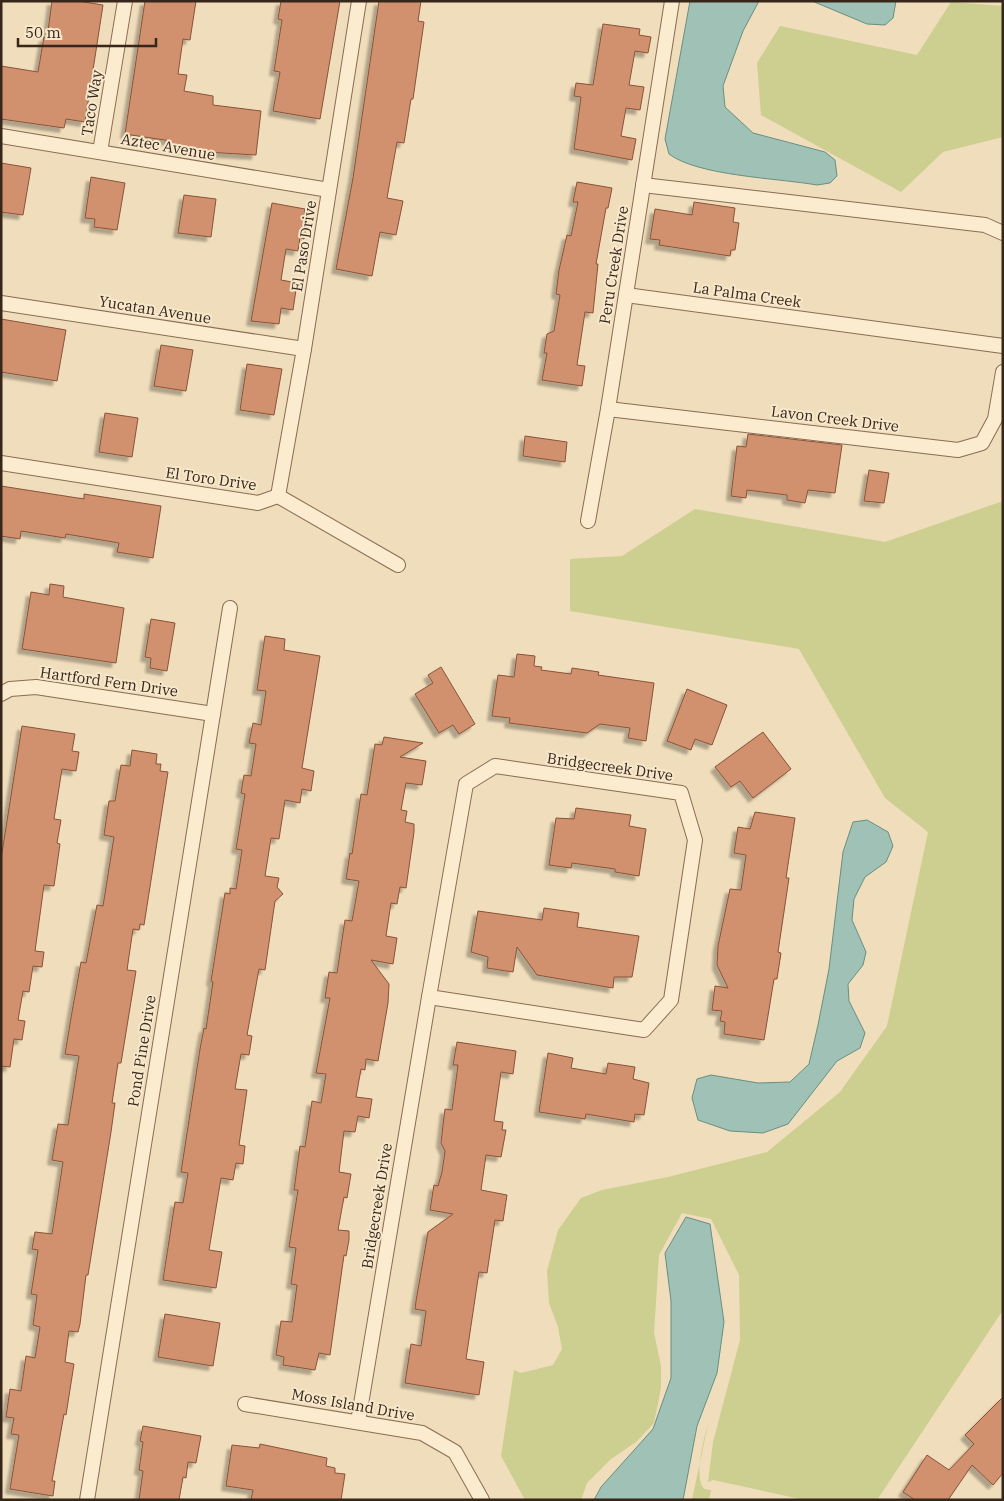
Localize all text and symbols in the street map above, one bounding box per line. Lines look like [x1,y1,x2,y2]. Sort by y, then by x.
scale bar [18,15,155,47]
text: 50 m [25,23,61,42]
street label: Taco Way [77,69,106,137]
street label: Aztec Avenue [119,129,217,164]
street label: El Paso Drive [287,199,320,293]
street label: Peru Creek Drive [595,205,632,325]
street label: La Palma Creek [692,277,803,312]
street label: Yucatan Avenue [98,291,212,328]
street label: Lavon Creek Drive [770,401,900,436]
street label: El Toro Drive [164,463,258,494]
street label: Hartford Fern Drive [39,662,179,701]
street label: Bridgecreek Drive [546,748,674,785]
street label: Pond Pine Drive [123,994,160,1108]
street label: Bridgecreek Drive [357,1142,396,1270]
street label: Moss Island Drive [290,1384,416,1425]

